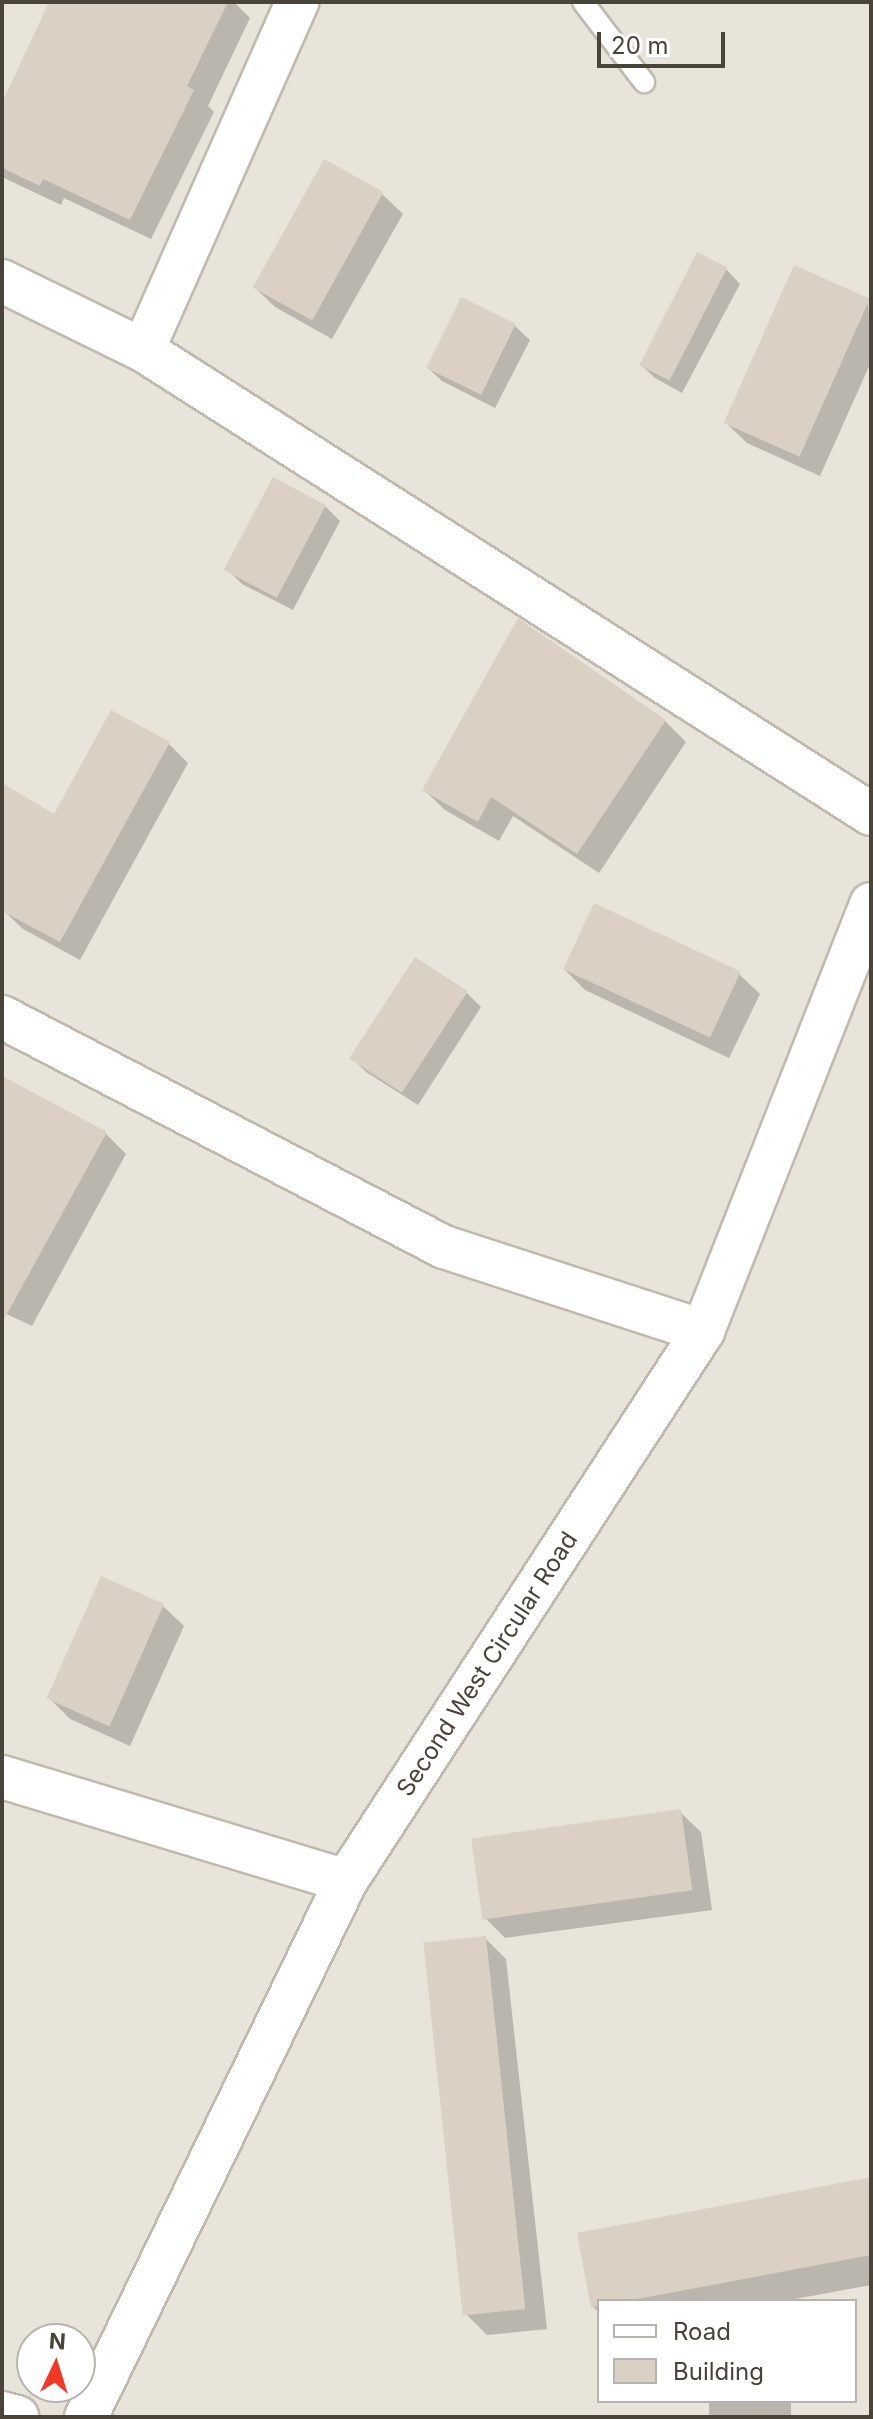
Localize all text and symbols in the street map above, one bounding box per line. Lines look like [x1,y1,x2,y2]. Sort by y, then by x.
scale bar [601,16,729,66]
text: 20 m [611,31,669,60]
street label: Second West Circular Road [391,1526,583,1802]
legend [597,2299,857,2403]
text: Road [673,2317,731,2346]
north arrow [16,2323,96,2403]
text: N [48,2328,67,2355]
text: Building [673,2357,764,2386]

